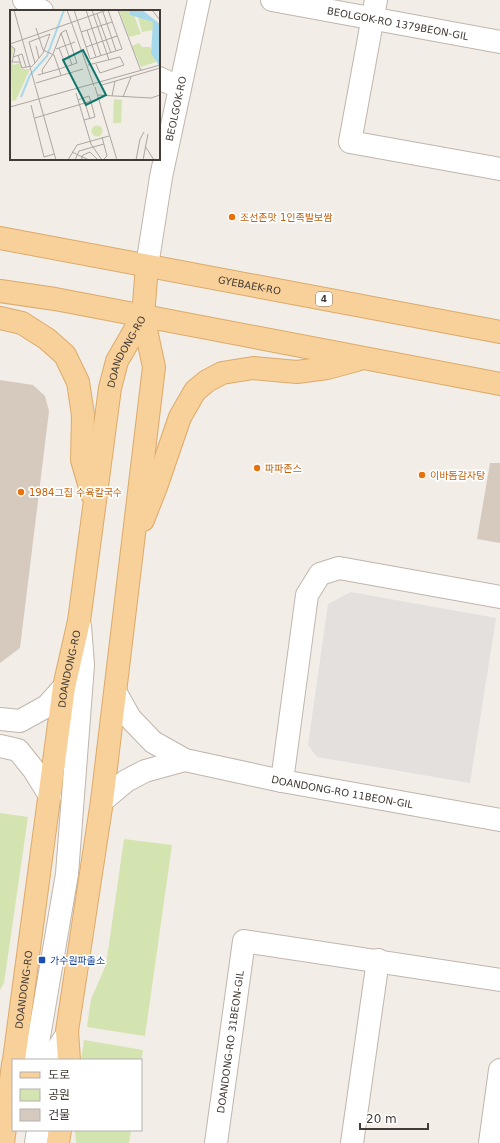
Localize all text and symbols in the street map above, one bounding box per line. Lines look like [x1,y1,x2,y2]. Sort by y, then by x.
street label: BEOLGOK-RO 1379BEON-GIL [326,5,470,42]
inset map [10,10,160,160]
street label: BEOLGOK-RO [164,75,189,142]
marker: 조선존맛 1인족발보쌈 [227,212,237,222]
place label: 조선존맛 1인족발보쌈 [240,212,332,223]
street label: GYEBAEK-RO [217,274,282,297]
road number: 4 [316,292,332,306]
street label: DOANDONG-RO [105,314,148,389]
marker: 파파존스 [252,463,262,473]
place label: 파파존스 [265,463,302,474]
marker: 이바돔감자탕 [417,470,427,480]
place label: 이바돔감자탕 [430,470,485,481]
marker: 1984그집 수육칼국수 [16,487,26,497]
place label: 1984그집 수육칼국수 [29,487,122,498]
street label: DOANDONG-RO [56,629,83,708]
street label: DOANDONG-RO 11BEON-GIL [270,774,414,810]
street label: DOANDONG-RO [13,950,35,1030]
marker: 가수원파출소 [37,955,47,965]
place label: 가수원파출소 [50,955,105,966]
street label: DOANDONG-RO 31BEON-GIL [215,970,246,1114]
legend [12,1059,142,1131]
text: 도로 [48,1068,70,1082]
text: 공원 [48,1088,70,1102]
scale bar [360,1105,428,1131]
text: 건물 [48,1108,70,1122]
text: 20 m [366,1112,397,1126]

